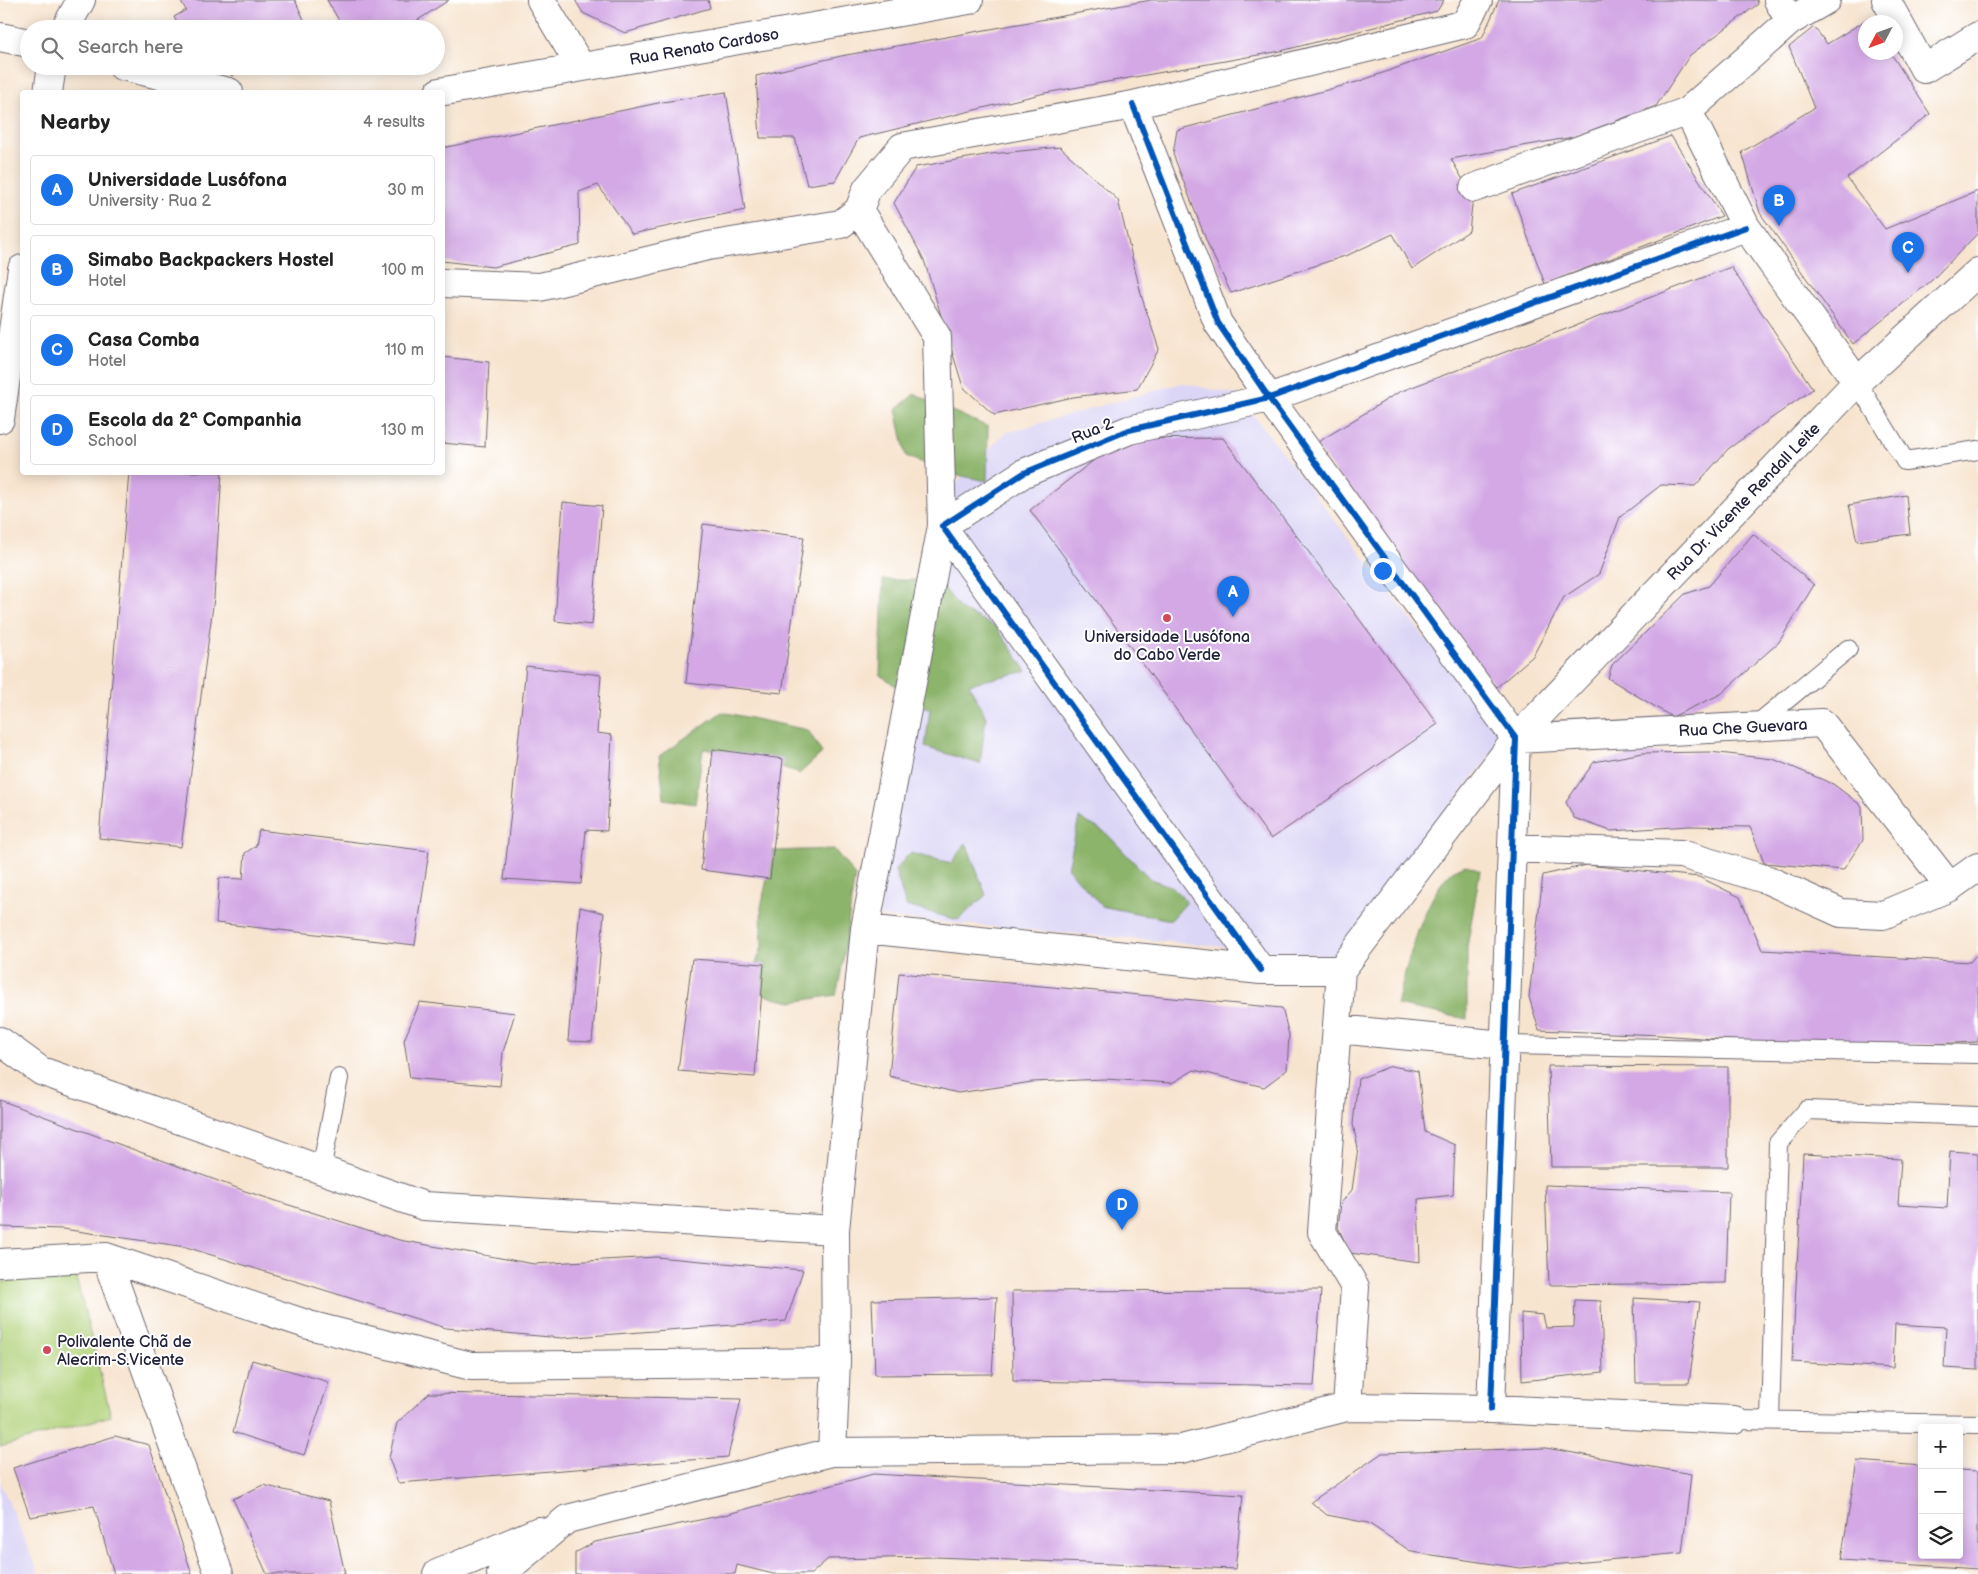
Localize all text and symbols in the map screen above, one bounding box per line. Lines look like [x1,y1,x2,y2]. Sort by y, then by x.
north arrow [1858,15,1903,60]
search box [20,20,445,75]
street label: Rua Renato Cardoso [628,25,781,70]
icon: search [38,34,66,62]
text: Search here [78,36,183,59]
text: Nearby [40,110,110,135]
text: 4 results [363,113,425,132]
text: Universidade Lusófona [88,169,287,192]
text: A [52,181,62,200]
text: 30 m [387,181,424,200]
pin: B [1763,185,1795,226]
text: University · Rua 2 [88,192,211,211]
pin: C [1892,232,1924,273]
text: Simabo Backpackers Hostel [88,249,334,272]
text: B [51,261,63,280]
text: 100 m [381,261,424,280]
text: Hotel [88,272,126,291]
text: Casa Comba [88,329,200,352]
text: C [51,341,63,360]
text: 110 m [385,341,424,360]
text: Hotel [88,352,126,371]
text: Escola da 2ª Companhia [88,409,302,432]
street label: Rua 2 [1069,414,1117,448]
street label: Rua Dr. Vicente Rendall Leite [1664,419,1825,585]
text: D [51,421,63,440]
text: 130 m [381,421,424,440]
text: School [88,432,137,451]
your location [1370,558,1396,584]
pin: A [1217,576,1249,617]
marker: Universidade Lusófona do Cabo Verde [1161,612,1173,624]
place label: Universidade Lusófona do Cabo Verde [1084,628,1250,665]
street label: Rua Che Guevara [1678,716,1808,741]
pin: D [1106,1189,1138,1230]
place label: Polivalente Chã de Alecrim-S.Vicente [57,1333,192,1370]
marker: Polivalente Chã de Alecrim-S.Vicente [41,1344,53,1356]
map controls [1918,1424,1963,1559]
button: + [1918,1424,1963,1469]
button: − [1918,1469,1963,1514]
button: layers [1918,1514,1963,1559]

